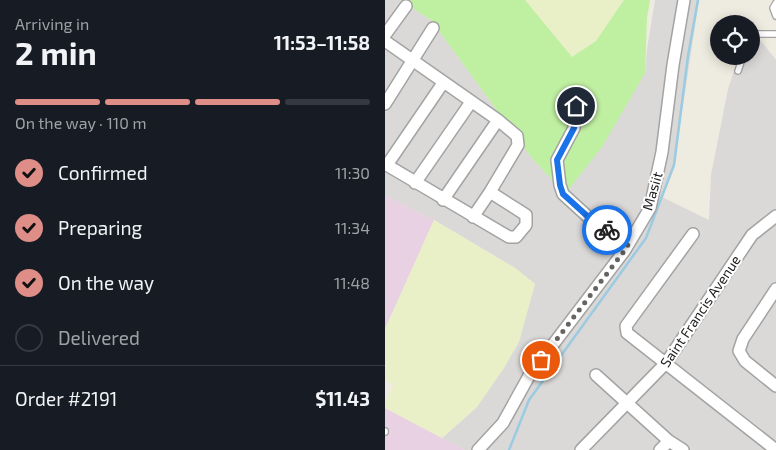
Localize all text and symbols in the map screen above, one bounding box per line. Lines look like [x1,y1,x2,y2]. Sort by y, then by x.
text: Arriving in [15,14,89,33]
map controls [710,15,760,65]
button: locate [710,15,760,65]
text: 11:53–11:58 [274,31,370,54]
text: 2 min [15,33,97,71]
pin [555,85,597,127]
icon: home [562,92,590,120]
text: On the way · 110 m [15,113,146,132]
icon: check [15,159,43,187]
text: Confirmed [58,161,148,184]
text: 11:30 [335,163,370,182]
street label: Masiit [638,170,666,212]
courier [582,205,632,255]
icon: check [15,214,43,242]
text: Preparing [58,216,142,239]
icon: bike [593,216,621,244]
text: 11:34 [335,218,370,237]
street label: Saint Francis Avenue [656,252,744,370]
icon: check [15,269,43,297]
text: On the way [58,271,154,294]
text: 11:48 [334,273,370,292]
text: Delivered [58,326,140,349]
pin [520,339,562,381]
icon: bag [527,346,555,374]
text: Order #2191 [15,387,117,410]
text: $11.43 [315,387,370,410]

